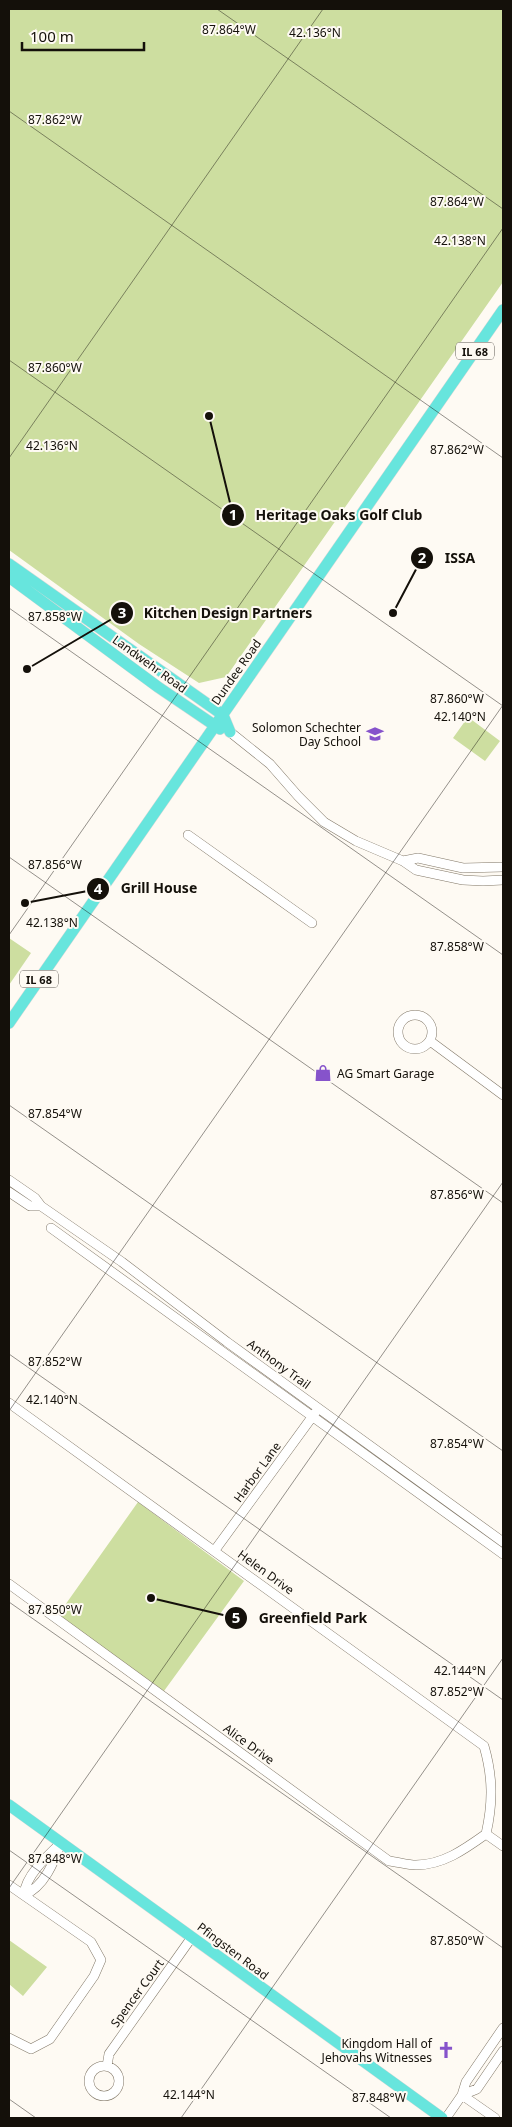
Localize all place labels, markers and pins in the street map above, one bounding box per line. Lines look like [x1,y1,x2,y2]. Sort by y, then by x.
callout: Heritage Oaks Golf Club [220,501,432,530]
callout: ISSA [410,543,485,572]
callout: Kitchen Design Partners [109,599,323,628]
place label: Solomon Schechter Day School [252,719,361,750]
school or university icon: Solomon Schechter Day School [365,724,385,744]
callout: Grill House [86,874,207,903]
shop icon: AG Smart Garage [313,1063,333,1083]
place label: AG Smart Garage [337,1065,435,1082]
callout: Greenfield Park [223,1603,377,1632]
place label: Kingdom Hall of Jehovahs Witnesses [321,2035,433,2066]
church icon: Kingdom Hall of Jehovahs Witnesses [436,2040,456,2060]

